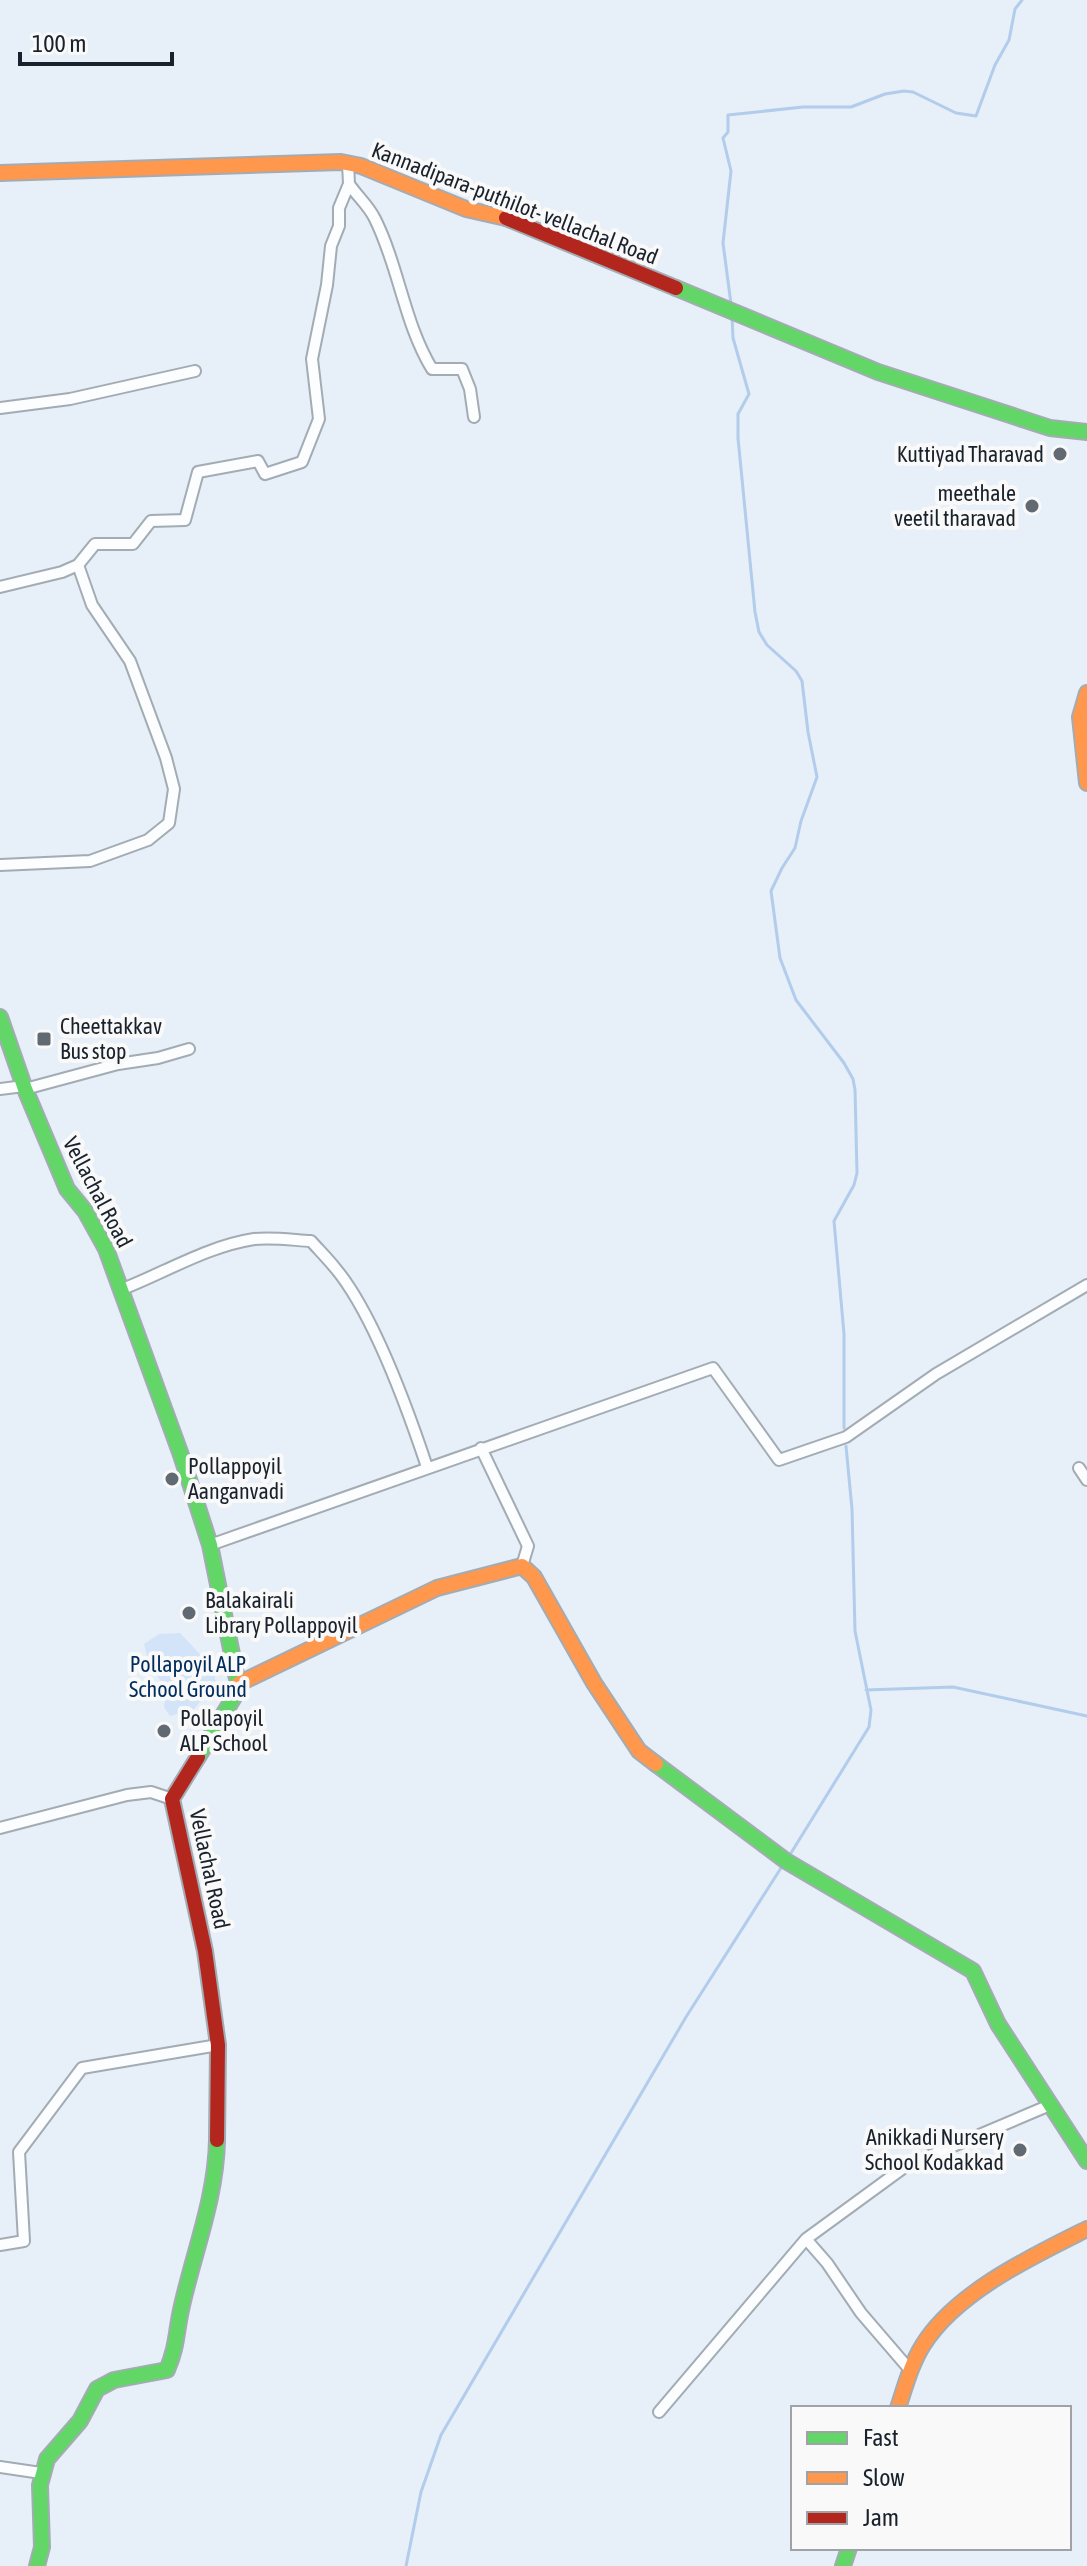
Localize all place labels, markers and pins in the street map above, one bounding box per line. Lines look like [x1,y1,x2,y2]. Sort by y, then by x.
place label: Kuttiyad Tharavad [897,441,1044,467]
marker: Kuttiyad Tharavad [1051,445,1069,463]
place label: meethale veetil tharavad [894,480,1016,531]
marker: meethale veetil tharavad [1023,497,1041,515]
place label: Cheettakkav Bus stop [60,1013,162,1064]
marker: Cheettakkav Bus stop [35,1030,53,1048]
place label: Pollappoyil Aanganvadi [188,1453,284,1504]
marker: Pollappoyil Aanganvadi [163,1470,181,1488]
place label: Balakairali Library Pollappoyil [205,1587,358,1638]
marker: Balakairali Library Pollappoyil [180,1604,198,1622]
place label: Pollapoyil ALP School [180,1705,268,1756]
marker: Pollapoyil ALP School [155,1722,173,1740]
place label: Anikkadi Nursery School Kodakkad [865,2124,1004,2175]
marker: Anikkadi Nursery School Kodakkad [1011,2141,1029,2159]

